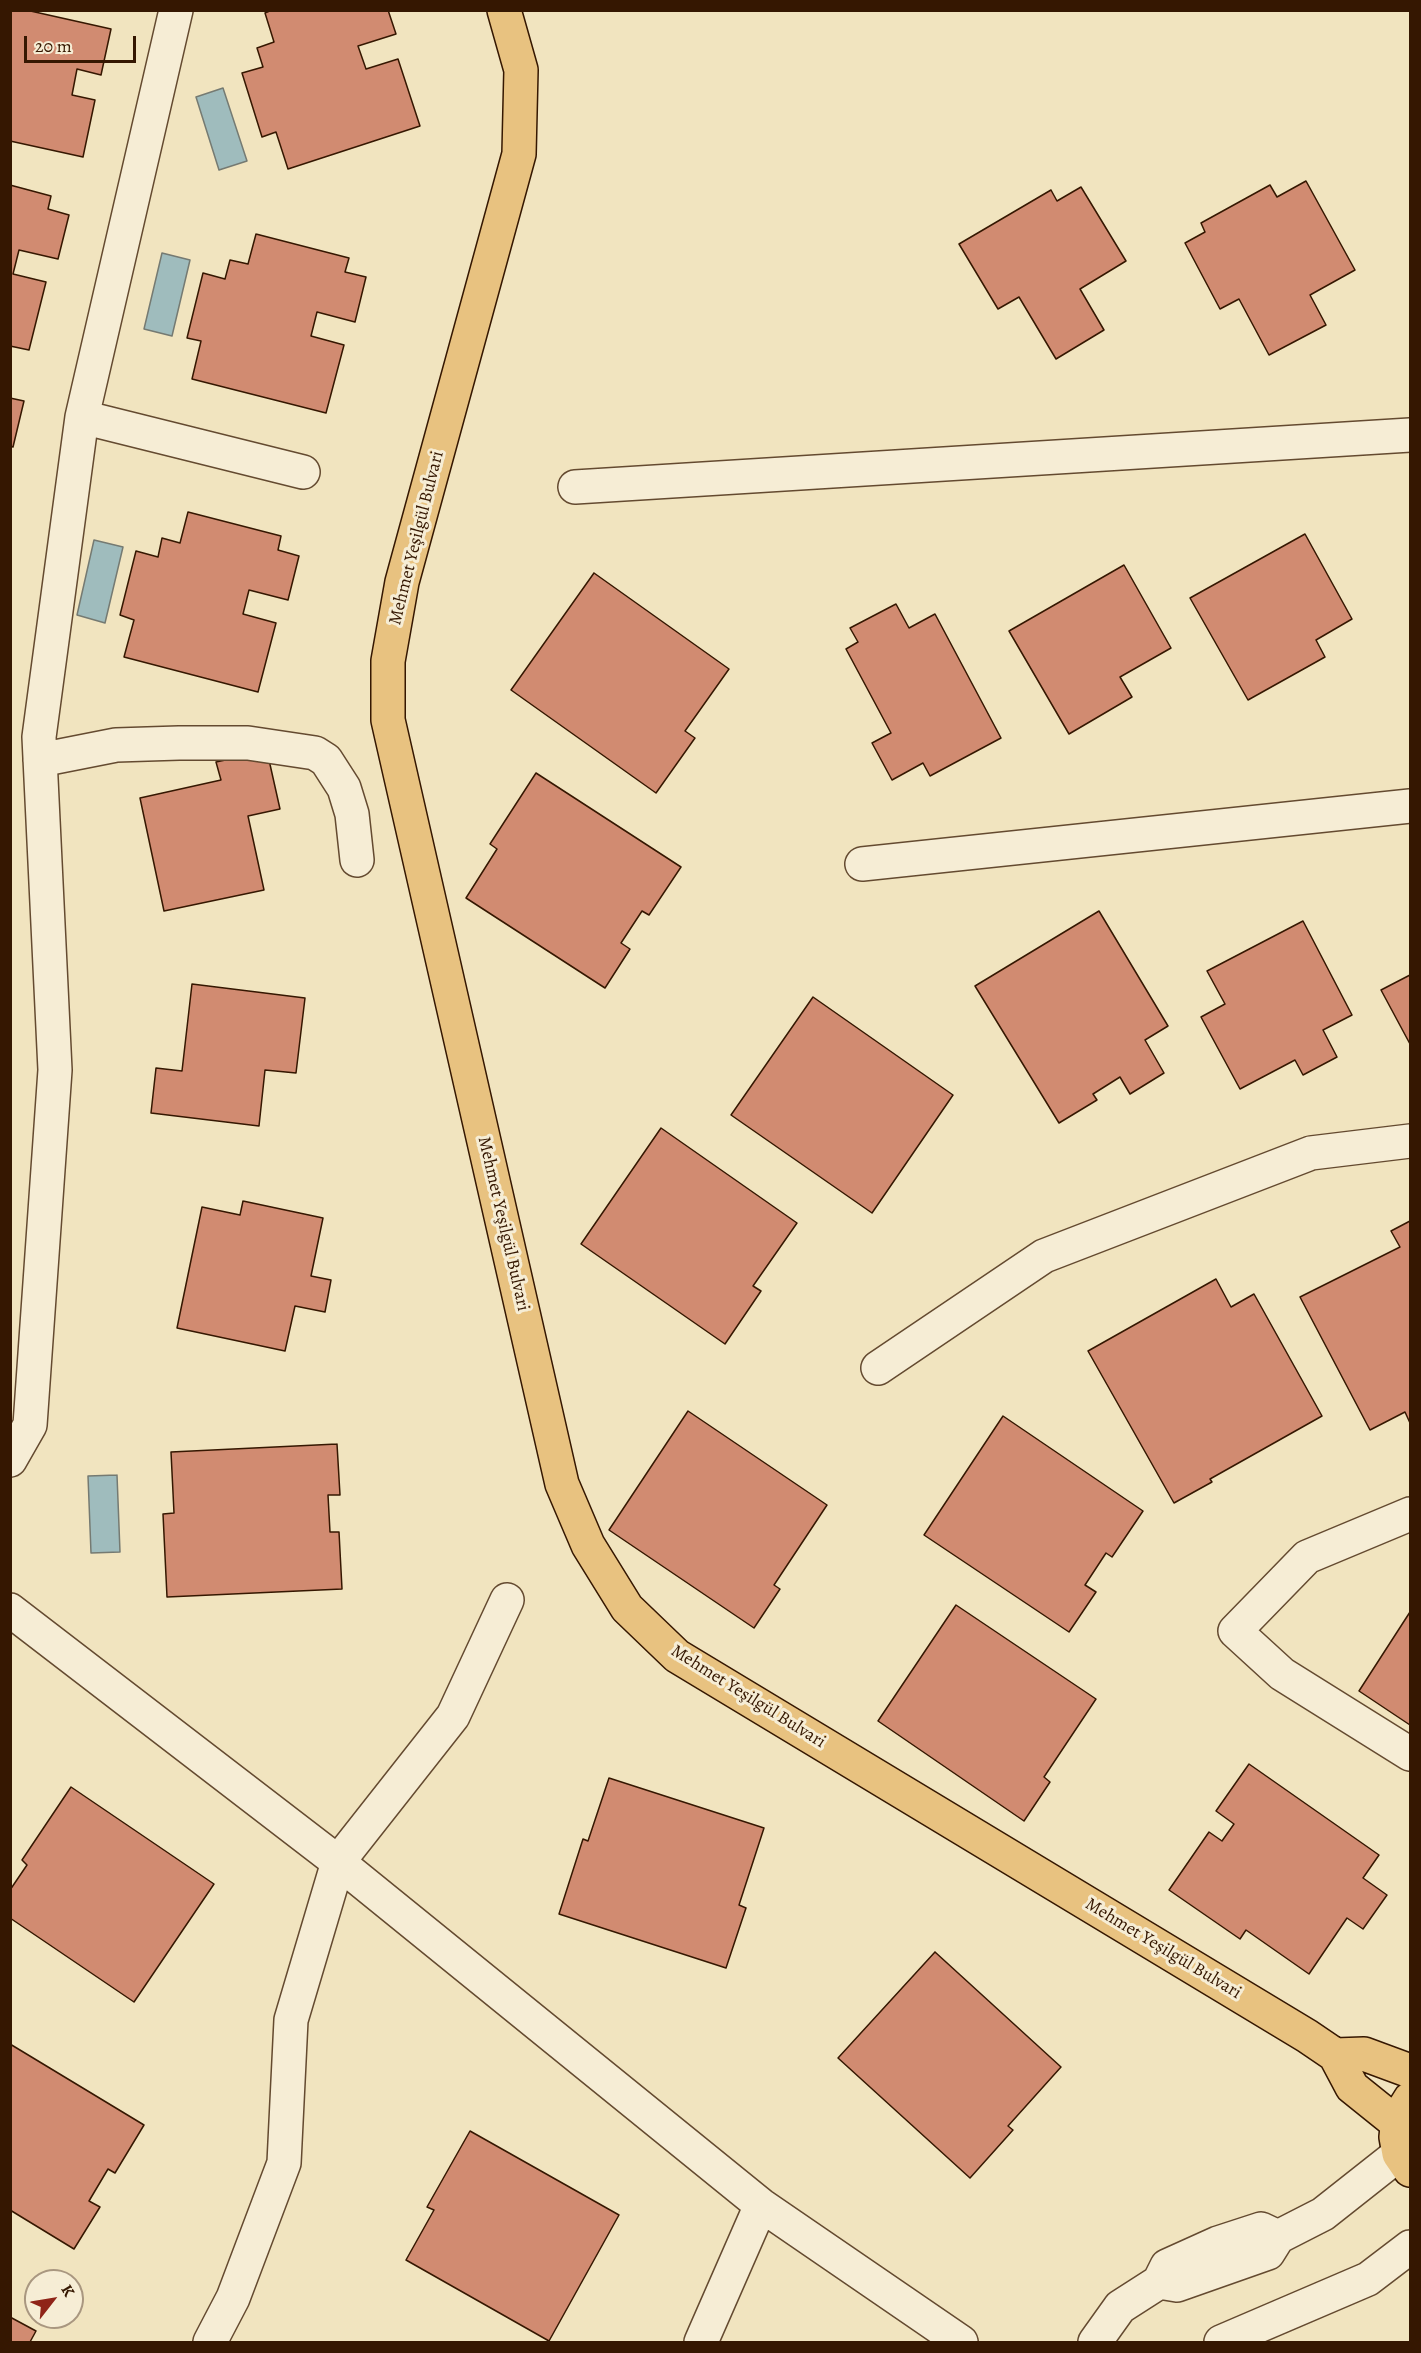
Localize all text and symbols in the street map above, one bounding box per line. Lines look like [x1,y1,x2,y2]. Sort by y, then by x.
scale bar [27,24,140,62]
text: 20 m [35,34,72,58]
street label: Mehmet Yeşilgül Bulvari [385,449,449,627]
street label: Mehmet Yeşilgül Bulvari [472,1135,534,1313]
street label: Mehmet Yeşilgül Bulvari [667,1641,829,1753]
street label: Mehmet Yeşilgül Bulvari [1081,1894,1245,2004]
north arrow [24,2269,84,2329]
text: K [56,2281,80,2301]

